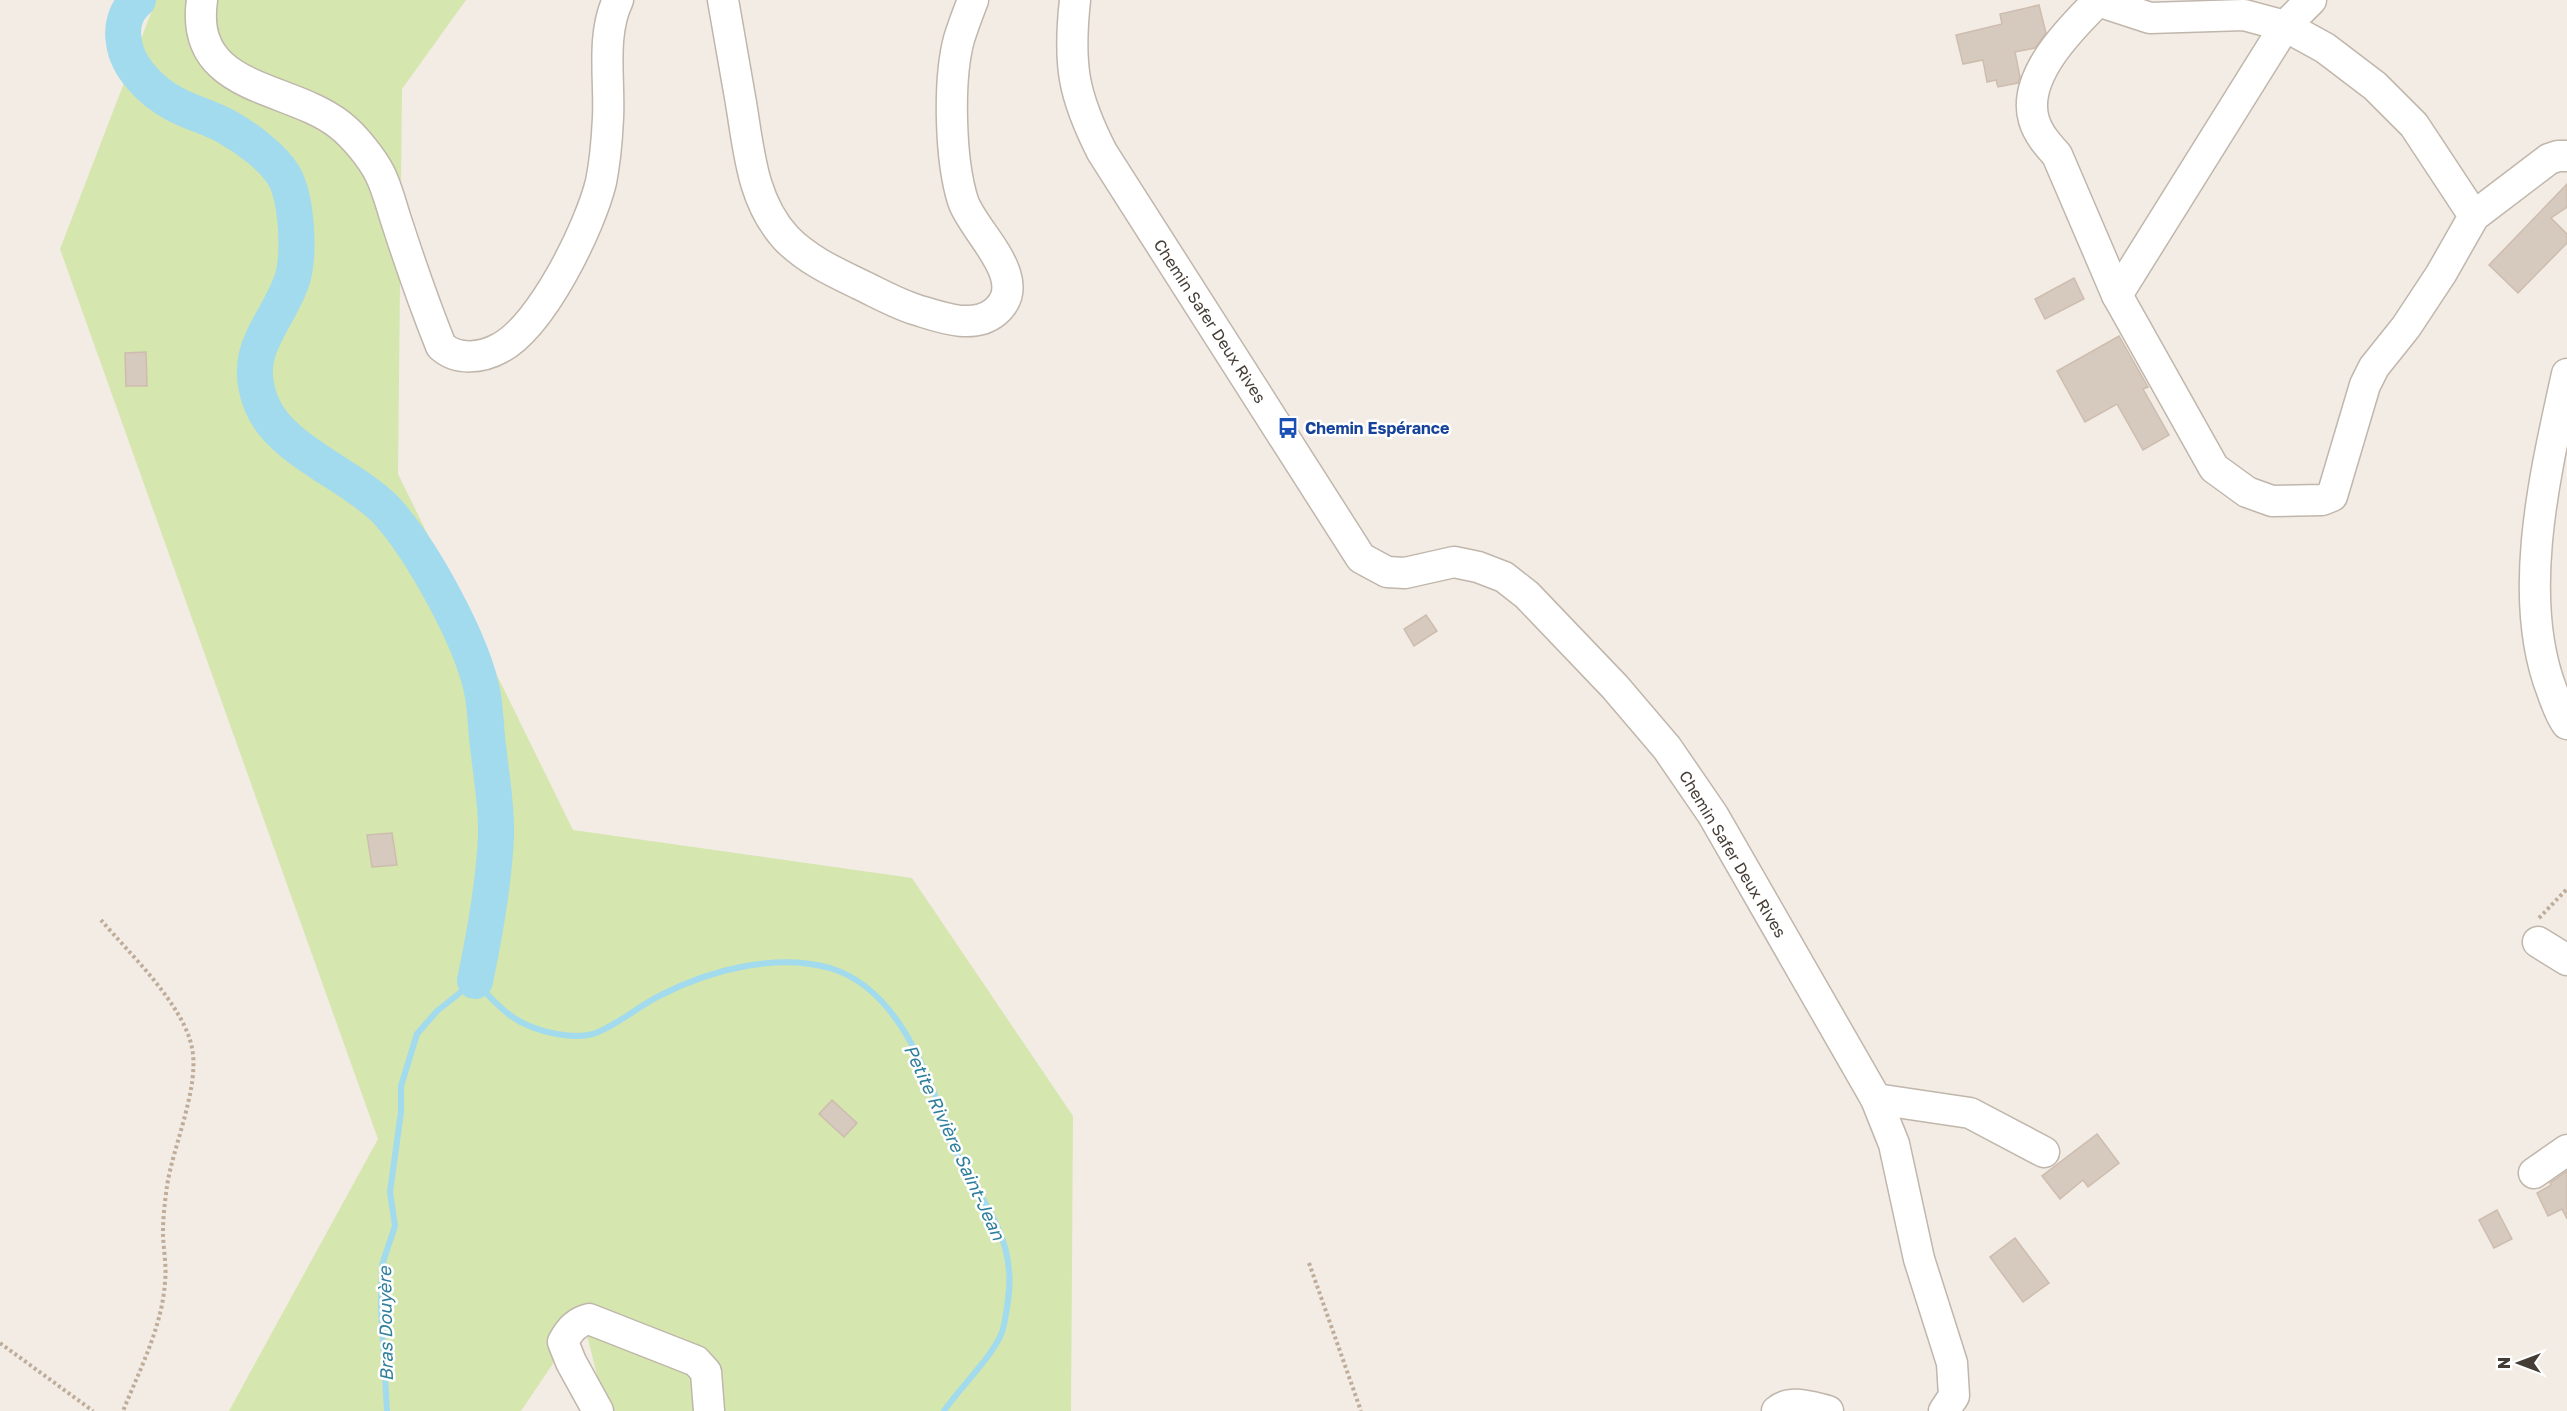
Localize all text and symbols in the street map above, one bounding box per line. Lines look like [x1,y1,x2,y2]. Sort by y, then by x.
street label: Chemin Safer Deux Rives [1150,235,1270,407]
bus stop icon: Chemin Espérance [1276,416,1300,440]
place label: Chemin Espérance [1305,418,1449,438]
street label: Chemin Safer Deux Rives [1675,767,1791,941]
water label: Petite Rivière Saint-Jean [900,1041,1010,1244]
water label: Bras Douyère [373,1265,397,1382]
north arrow [2489,1333,2549,1393]
text: N [2494,1357,2514,1369]

